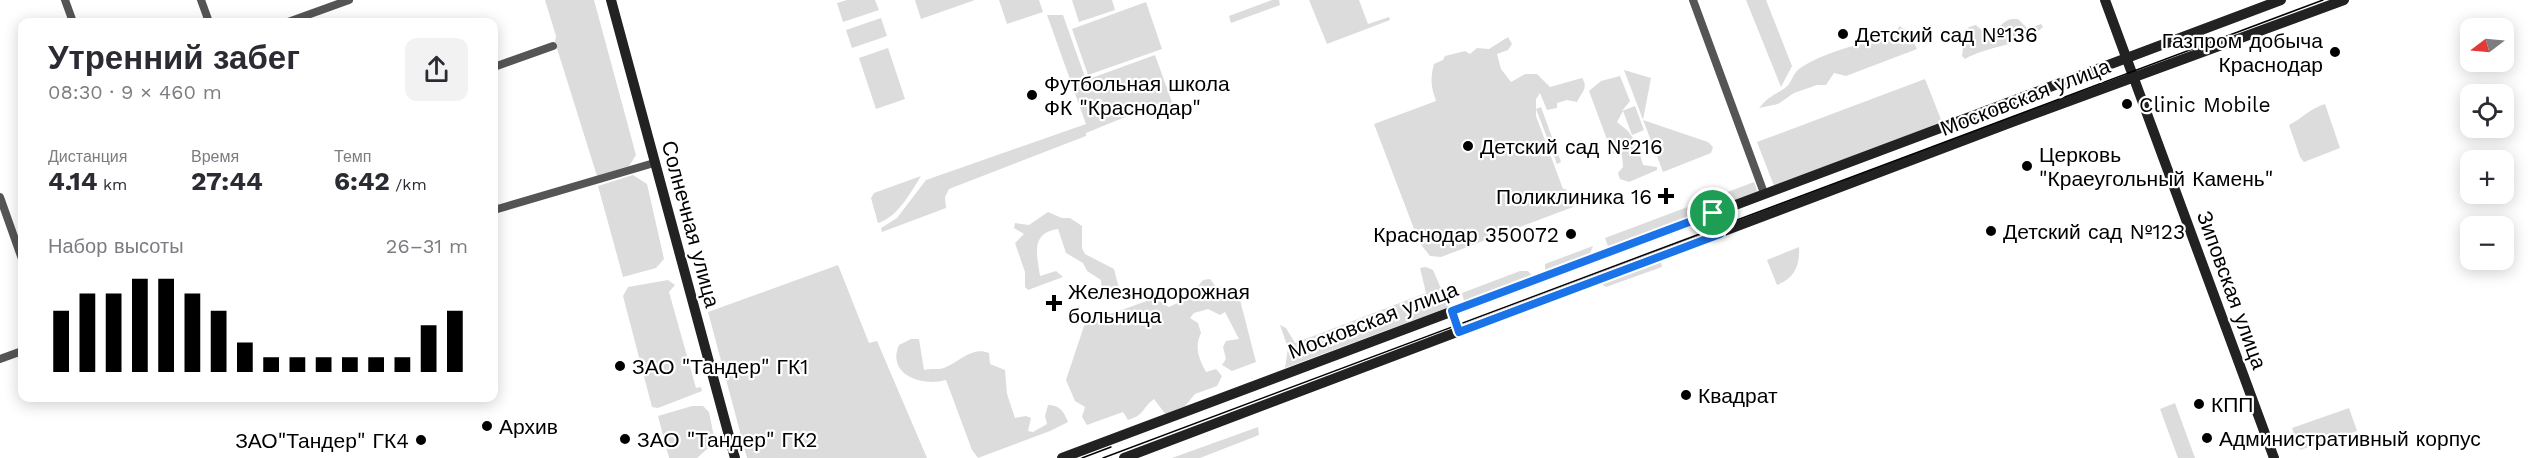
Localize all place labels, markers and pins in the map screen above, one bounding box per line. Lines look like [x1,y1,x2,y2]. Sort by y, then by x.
place label: Детский сад №136 [1855,22,2038,47]
marker: Детский сад №136 [1836,27,1850,41]
place label: Газпром добыча Краснодар [2162,28,2323,77]
marker: Газпром добыча Краснодар [2328,45,2342,59]
place label: Футбольная школа ФК "Краснодар" [1044,71,1230,120]
marker: Футбольная школа ФК "Краснодар" [1025,88,1039,102]
place label: Clinic Mobile [2139,92,2271,117]
marker: Clinic Mobile [2120,97,2134,111]
place label: Детский сад №216 [1480,134,1663,159]
marker: Детский сад №216 [1461,139,1475,153]
place label: Церковь "Краеугольный Камень" [2039,142,2273,191]
marker: Церковь "Краеугольный Камень" [2020,159,2034,173]
place label: Поликлиника 16 [1496,184,1652,209]
marker: Поликлиника 16 [1657,187,1675,205]
pin [1687,187,1738,238]
place label: Детский сад №123 [2003,219,2185,244]
place label: Краснодар 350072 [1373,222,1559,247]
marker: Детский сад №123 [1984,224,1998,238]
marker: Краснодар 350072 [1564,227,1578,241]
place label: Железнодорожная больница [1068,279,1250,328]
marker: Железнодорожная больница [1045,294,1063,312]
place label: ЗАО "Тандер" ГК1 [632,354,808,379]
marker: ЗАО "Тандер" ГК1 [613,359,627,373]
place label: Квадрат [1698,383,1778,408]
marker: Квадрат [1679,388,1693,402]
place label: КПП [2211,392,2253,417]
marker: КПП [2192,397,2206,411]
place label: Архив [499,414,558,439]
marker: Архив [480,419,494,433]
place label: Административный корпус [2219,426,2481,451]
place label: ЗАО "Тандер" ГК2 [637,427,817,452]
place label: ЗАО"Тандер" ГК4 [235,428,409,453]
marker: Административный корпус [2200,431,2214,445]
marker: ЗАО "Тандер" ГК2 [618,432,632,446]
marker: ЗАО"Тандер" ГК4 [414,433,428,447]

